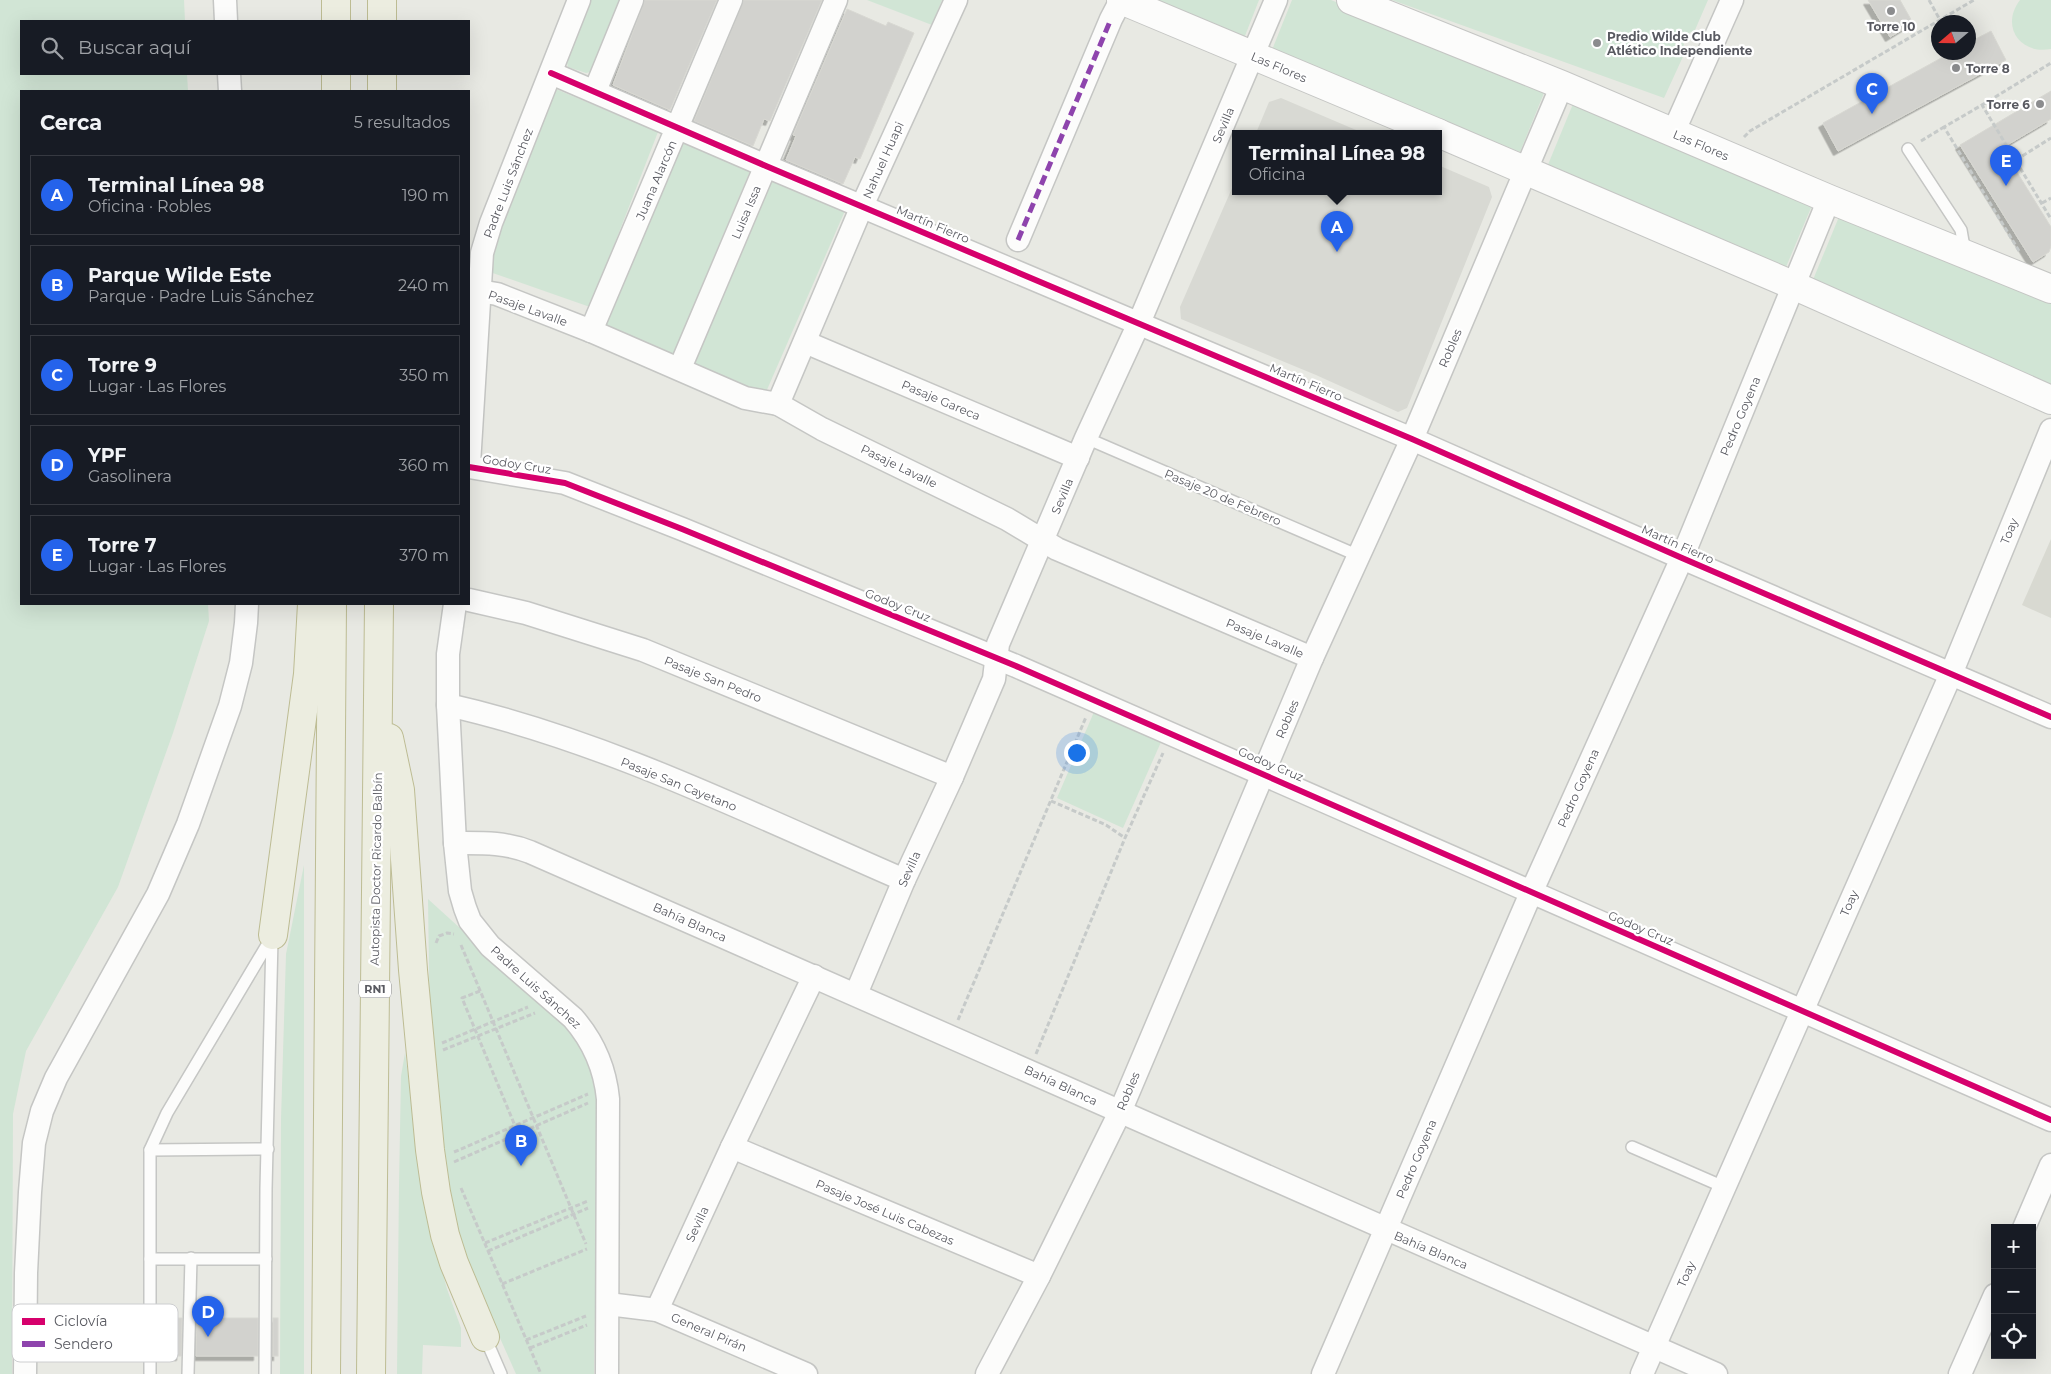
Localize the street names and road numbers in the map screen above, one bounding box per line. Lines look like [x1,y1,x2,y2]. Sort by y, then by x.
street label: Las Flores [1249,49,1309,86]
street label: Sevilla [1209,105,1237,145]
street label: Nahuel Huapi [859,119,907,201]
street label: Padre Luis Sánchez [480,126,536,240]
street label: Las Flores [1671,127,1731,164]
street label: Juana Alarcón [632,138,680,223]
street label: Luisa Issa [728,183,764,241]
street label: Martín Fierro [894,202,972,246]
street label: Pasaje Lavalle [486,287,570,329]
street label: Robles [1435,326,1465,370]
street label: Martín Fierro [1267,360,1345,404]
street label: Pedro Goyena [1717,374,1763,458]
street label: Pasaje Gareca [899,377,983,423]
street label: Pasaje Lavalle [858,441,940,491]
street label: Godoy Cruz [482,451,552,477]
street label: Pasaje 20 de Febrero [1162,466,1284,528]
street label: Sevilla [1048,476,1076,516]
street label: Toay [1997,515,2021,546]
street label: Martín Fierro [1639,521,1717,567]
street label: Godoy Cruz [863,585,933,625]
street label: Pasaje Lavalle [1224,615,1306,661]
street label: Pasaje San Pedro [662,653,764,705]
street label: Robles [1272,697,1302,741]
street label: Godoy Cruz [1236,744,1306,784]
street label: Pedro Goyena [1554,746,1602,830]
street label: Pasaje San Cayetano [619,754,739,814]
street label: Autopista Doctor Ricardo Balbín [367,772,385,966]
street label: Sevilla [894,849,924,889]
street label: Toay [1837,887,1862,918]
street label: Bahía Blanca [651,899,729,945]
street label: Godoy Cruz [1606,908,1676,948]
street label: Padre Luis Sánchez [488,942,584,1032]
road number: RN1 [359,981,391,998]
street label: Bahía Blanca [1022,1062,1100,1108]
street label: Robles [1113,1069,1143,1113]
street label: Pedro Goyena [1393,1117,1439,1201]
street label: Pasaje José Luis Cabezas [813,1176,957,1248]
street label: Sevilla [682,1204,712,1244]
street label: Bahía Blanca [1392,1228,1470,1272]
street label: Toay [1674,1258,1699,1289]
street label: General Pirán [669,1309,749,1355]

